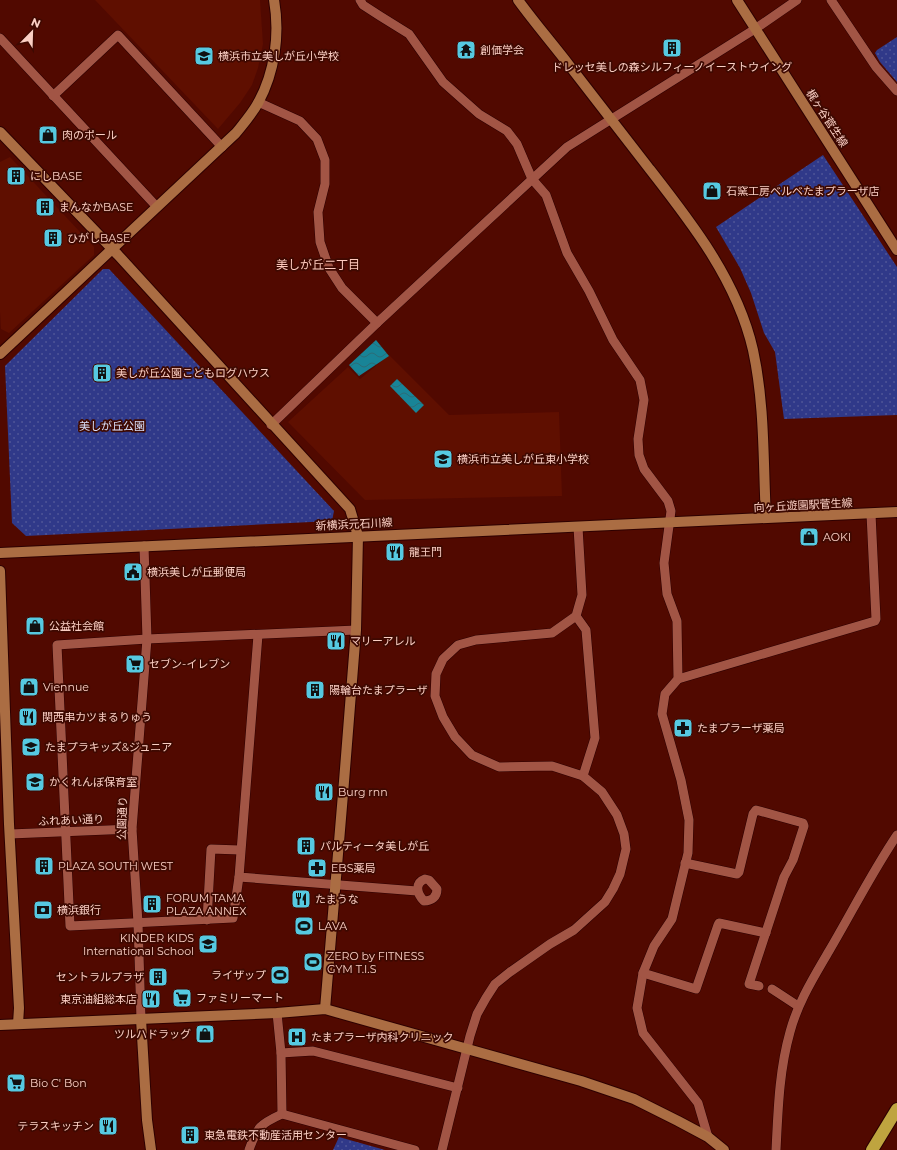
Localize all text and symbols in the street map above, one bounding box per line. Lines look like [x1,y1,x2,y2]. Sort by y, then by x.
north arrow [12,12,52,52]
text: N [29,15,43,31]
building icon: ドレッセ美しの森シルフィーノイーストウイング [661,37,683,59]
temple icon: 創価学会 [455,39,477,61]
place label: 創価学会 [480,43,524,57]
school or university icon: 横浜市立美しが丘小学校 [193,45,215,67]
place label: 横浜市立美しが丘小学校 [218,49,339,63]
place label: ドレッセ美しの森シルフィーノイーストウイング [552,60,792,74]
street label: 梶ヶ谷菅生線 [803,87,851,149]
shop icon: 肉のポール [37,124,59,146]
place label: 肉のポール [62,128,117,142]
building icon: にしBASE [5,165,27,187]
place label: にしBASE [30,169,82,183]
shop icon: 石窯工房ベルベたまプラーザ店 [701,180,723,202]
place label: 石窯工房ベルベたまプラーザ店 [726,184,879,198]
building icon: まんなかBASE [34,196,56,218]
place label: まんなかBASE [59,200,133,214]
building icon: ひがしBASE [42,227,64,249]
place label: ひがしBASE [67,231,130,245]
district label: 美しが丘二丁目 [276,257,360,272]
building icon: 美しが丘公園こどもログハウス [91,362,113,384]
place label: 美しが丘公園こどもログハウス [116,366,270,380]
park label: 美しが丘公園 [79,419,145,433]
school or university icon: 横浜市立美しが丘東小学校 [432,448,454,470]
place label: 横浜市立美しが丘東小学校 [457,452,589,466]
street label: 向ヶ丘遊園駅菅生線 [753,495,853,515]
street label: 新横浜元石川線 [315,515,393,533]
shop icon: AOKI [798,526,820,548]
place label: AOKI [823,530,851,544]
restaurant icon: 龍王門 [384,541,406,563]
place label: 龍王門 [409,545,442,559]
public building icon: 横浜美しが丘郵便局 [122,561,144,583]
place label: 横浜美しが丘郵便局 [147,565,246,579]
shop icon: 公益社会館 [24,615,46,637]
place label: 公益社会館 [49,619,104,633]
restaurant icon: マリーアレル [325,630,347,652]
place label: マリーアレル [350,634,416,648]
supermarket icon: セブン-イレブン [124,653,146,675]
place label: セブン-イレブン [149,657,230,671]
shop icon: Viennue [18,676,40,698]
building icon: 陽輪台たまプラーザ [304,679,326,701]
place label: Viennue [43,680,89,694]
place label: 陽輪台たまプラーザ [329,683,427,697]
restaurant icon: 関西串カツまるりゅう [17,706,39,728]
place label: 関西串カツまるりゅう [42,710,152,724]
pharmacy icon: たまプラーザ薬局 [672,717,694,739]
place label: たまプラーザ薬局 [697,721,784,735]
school or university icon: たまプラキッズ&ジュニア [20,736,42,758]
place label: たまプラキッズ&ジュニア [45,740,172,754]
school or university icon: かくれんぼ保育室 [24,771,46,793]
place label: かくれんぼ保育室 [49,775,137,789]
restaurant icon: Burg rnn [313,781,335,803]
place label: Burg rnn [338,785,388,799]
street label: 公園通り [114,796,130,840]
street label: ふれあい通り [38,812,104,828]
building icon: パルティータ美しが丘 [295,835,317,857]
place label: パルティータ美しが丘 [320,839,429,853]
building icon: PLAZA SOUTH WEST [33,855,55,877]
pharmacy icon: EBS薬局 [306,857,328,879]
place label: PLAZA SOUTH WEST [58,859,174,873]
place label: EBS薬局 [331,861,375,875]
restaurant icon: たまうな [290,888,312,910]
place label: FORUM TAMA PLAZA ANNEX [166,891,247,918]
place label: たまうな [315,892,359,906]
building icon: FORUM TAMA PLAZA ANNEX [141,893,163,915]
bank icon: 横浜銀行 [32,899,54,921]
place label: 横浜銀行 [57,903,101,917]
sports icon: LAVA [293,915,315,937]
place label: LAVA [318,919,347,933]
place label: KINDER KIDS International School [83,931,194,958]
school or university icon: KINDER KIDS International School [197,933,219,955]
place label: ZERO by FITNESS GYM T.I.S [327,949,424,976]
sports icon: ZERO by FITNESS GYM T.I.S [302,951,324,973]
sports icon: ライザップ [269,964,291,986]
building icon: セントラルプラザ [147,966,169,988]
place label: ライザップ [211,968,266,982]
place label: セントラルプラザ [56,970,144,984]
supermarket icon: ファミリーマート [171,987,193,1009]
restaurant icon: 東京油組総本店 [140,988,162,1010]
place label: ファミリーマート [196,991,284,1005]
place label: 東京油組総本店 [60,992,137,1006]
shop icon: ツルハドラッグ [194,1023,216,1045]
hospital icon: たまプラーザ内科クリニック [286,1026,308,1048]
place label: ツルハドラッグ [114,1027,191,1041]
place label: たまプラーザ内科クリニック [311,1030,453,1044]
supermarket icon: Bio C' Bon [5,1072,27,1094]
place label: Bio C' Bon [30,1076,87,1090]
restaurant icon: テラスキッチン [97,1115,119,1137]
place label: テラスキッチン [17,1119,94,1133]
building icon: 東急電鉄不動産活用センター [179,1124,201,1146]
place label: 東急電鉄不動産活用センター [204,1128,347,1142]

